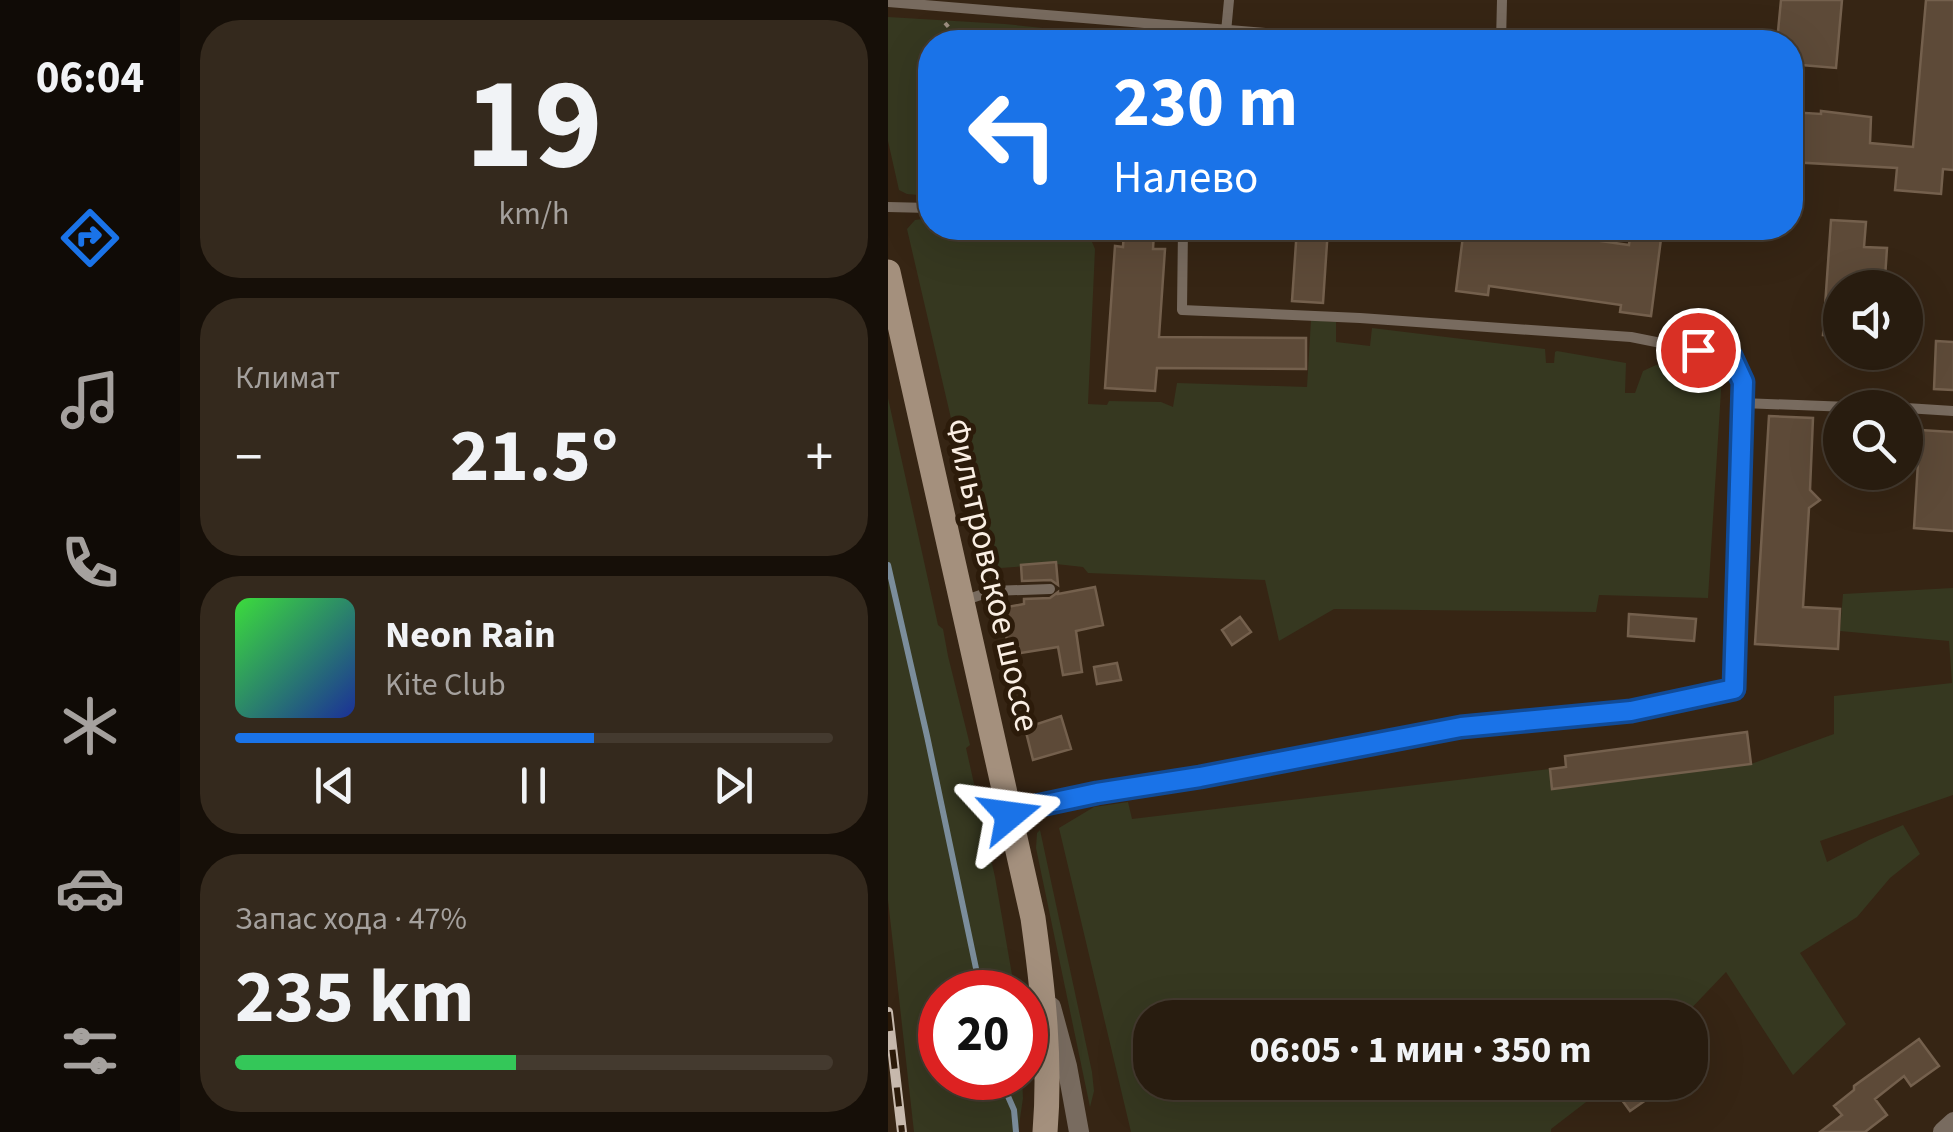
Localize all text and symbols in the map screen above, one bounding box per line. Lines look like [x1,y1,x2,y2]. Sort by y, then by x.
text: 19 [465,33,603,218]
text: 06:04 [36,46,144,110]
text: 230 m [1113,53,1298,153]
icon: left [948,70,1078,200]
text: Налево [1113,146,1259,210]
text: km/h [499,191,569,237]
icon: directions [55,203,125,273]
map controls [1823,270,1923,490]
button: sound [1823,270,1923,370]
pin [1656,308,1741,393]
icon: arrive [1671,323,1726,378]
text: Климат [235,355,340,401]
icon: music [55,365,125,435]
button: search [1823,390,1923,490]
text: 21.5° [450,403,618,510]
street label: Фильтровское шоссе [932,414,1052,736]
text: − [235,419,262,497]
text: + [806,419,833,497]
icon: phone [55,528,125,598]
text: Neon Rain [385,608,556,662]
text: Kite Club [385,662,506,708]
icon: climate [55,691,125,761]
icon: previous [307,758,362,813]
icon: pause [506,758,561,813]
icon: next [706,758,761,813]
position arrow [958,763,1062,867]
icon: car [55,853,125,923]
text: Запас хода · 47% [235,896,467,942]
text: 235 km [235,944,474,1051]
speed limit sign: 20 [918,970,1048,1100]
icon: filters [55,1016,125,1086]
text: 06:05 · 1 мин · 350 m [1249,1023,1592,1077]

